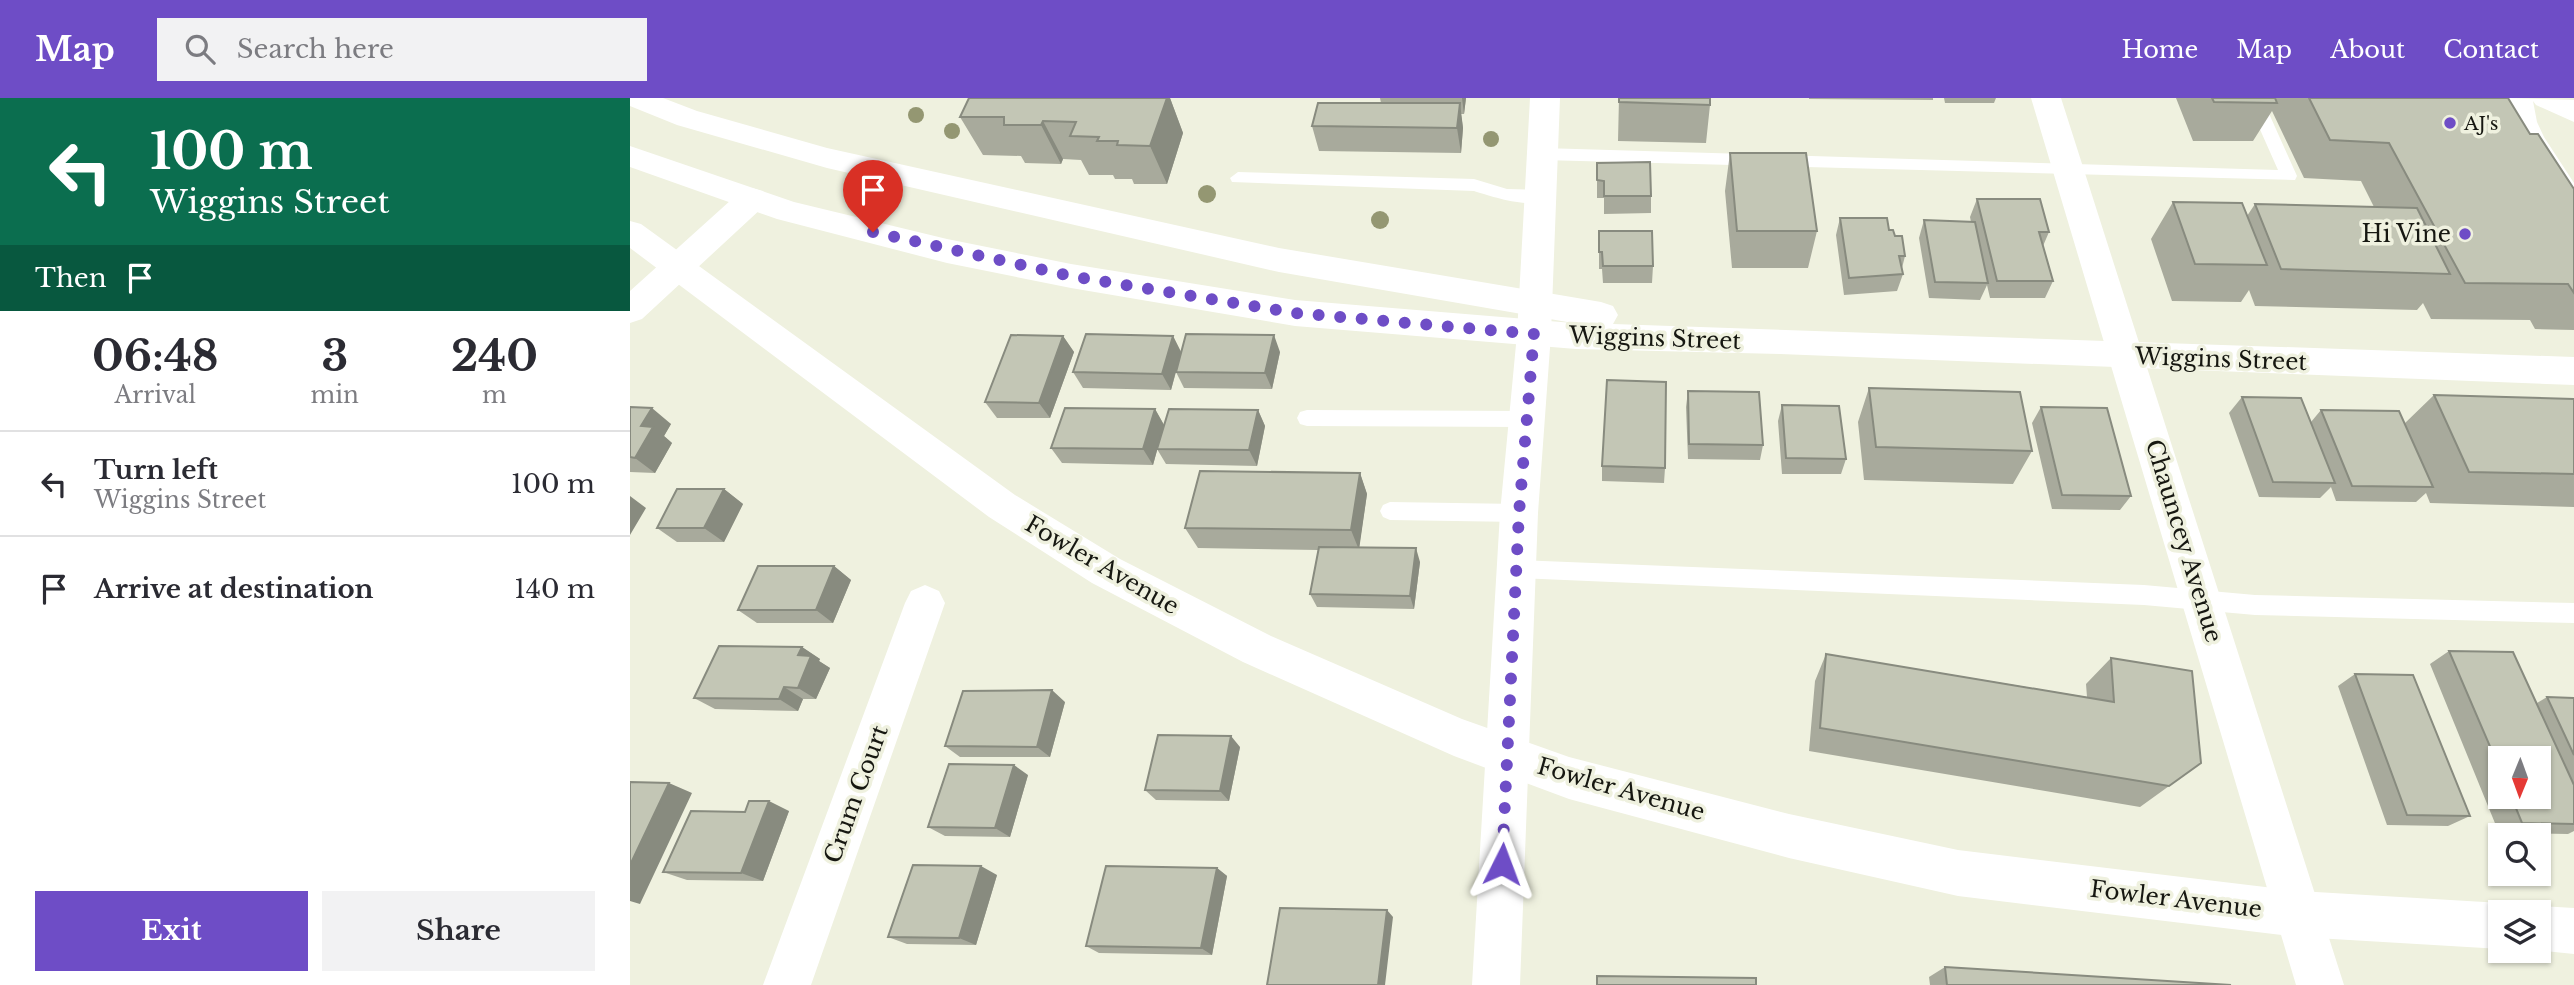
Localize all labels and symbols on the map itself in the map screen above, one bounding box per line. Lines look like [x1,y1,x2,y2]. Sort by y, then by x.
place label: AJ's [2463,112,2498,135]
marker: AJ's [2442,115,2458,131]
pin [843,160,903,232]
place label: Hi Vine [2362,220,2451,248]
marker: Hi Vine [2457,226,2473,242]
street label: Wiggins Street [1567,321,1742,355]
street label: Wiggins Street [2133,342,2308,376]
street label: Chauncey Avenue [2140,436,2228,646]
street label: Fowler Avenue [1020,510,1184,620]
street label: Crum Court [818,721,894,867]
north arrow [2488,746,2552,808]
street label: Fowler Avenue [1534,752,1708,826]
position arrow [1465,827,1539,901]
street label: Fowler Avenue [2089,875,2263,923]

